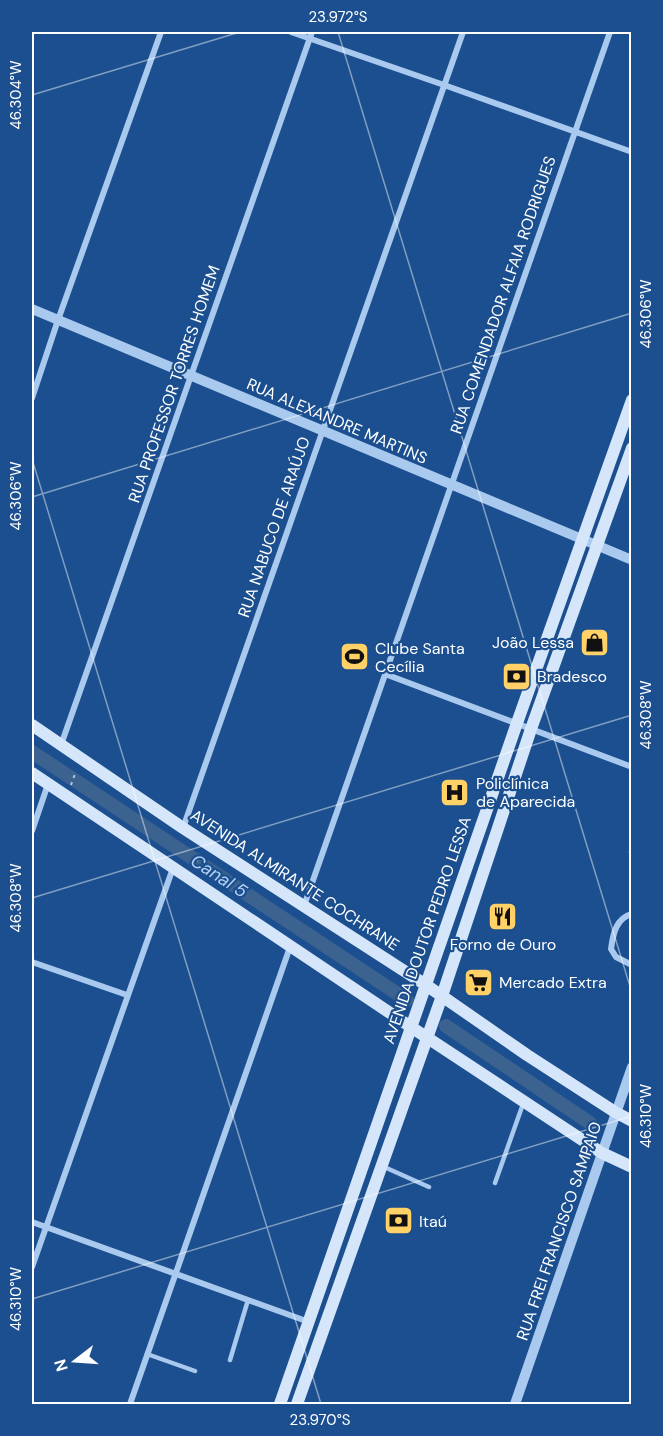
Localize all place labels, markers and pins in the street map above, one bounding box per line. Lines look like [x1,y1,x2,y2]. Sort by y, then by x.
shop icon: João Lessa [579,626,611,658]
place label: João Lessa [492,632,574,653]
place label: Clube Santa Cecília [375,638,465,677]
sports icon: Clube Santa Cecília [338,641,370,673]
bank icon: Bradesco [500,660,532,692]
place label: Bradesco [537,666,607,687]
place label: Policlínica de Aparecida [476,773,575,812]
hospital icon: Policlínica de Aparecida [439,776,471,808]
restaurant icon: Forno de Ouro [487,900,519,932]
place label: Forno de Ouro [450,934,556,955]
supermarket icon: Mercado Extra [462,966,494,998]
place label: Mercado Extra [499,972,607,993]
bank icon: Itaú [382,1205,414,1237]
place label: Itaú [419,1211,447,1232]

